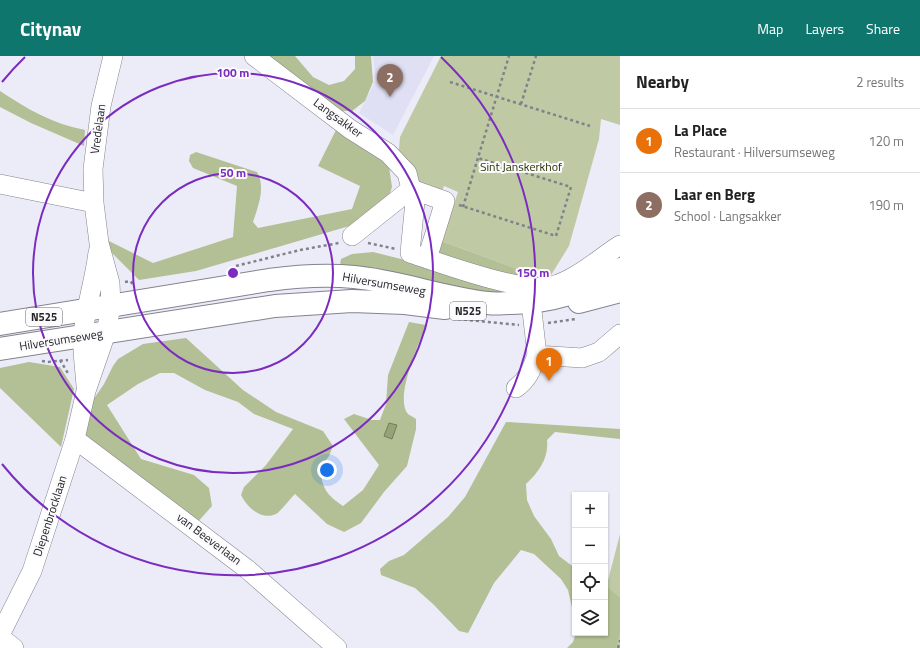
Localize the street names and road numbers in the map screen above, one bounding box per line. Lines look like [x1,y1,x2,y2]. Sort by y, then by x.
street label: Langsakker [309,93,367,142]
street label: Vredelaan [85,103,110,155]
street label: Hilversumseweg [341,267,427,300]
road number: N525 [450,302,486,320]
road number: N525 [26,308,62,326]
street label: Hilversumseweg [18,324,104,355]
street label: Diepenbrocklaan [27,473,72,559]
street label: van Beeverlaan [173,508,246,569]

